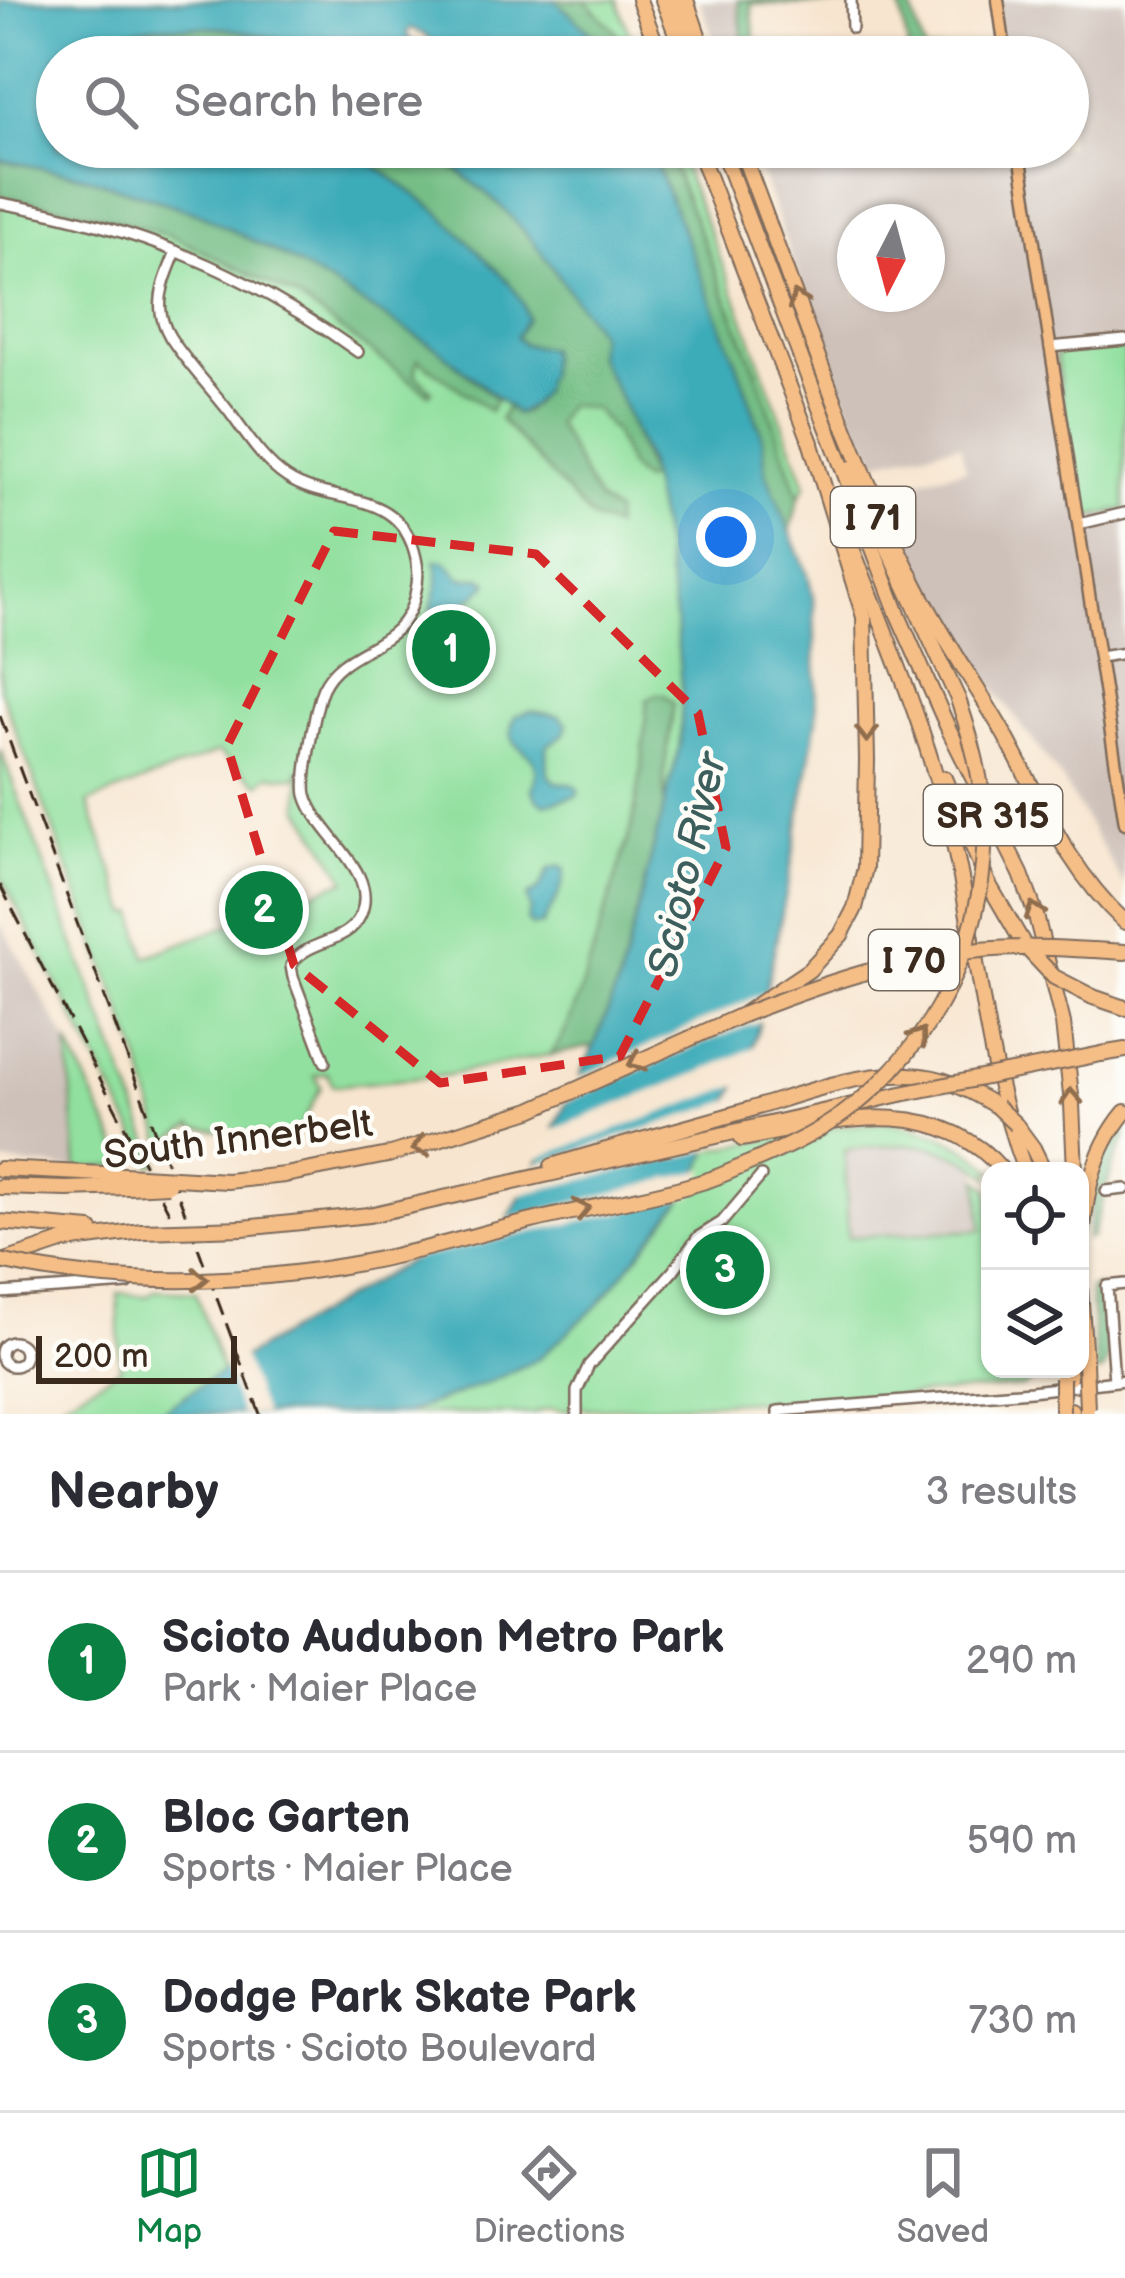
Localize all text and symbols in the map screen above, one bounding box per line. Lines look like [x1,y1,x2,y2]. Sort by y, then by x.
search box [36,36,1089,168]
icon: search [78,69,144,135]
text: Search here [174,75,423,130]
north arrow [837,204,945,312]
one-way arrow [786,289,811,310]
road number: I 71 [831,487,915,547]
your location [696,507,756,567]
pin: 1 [412,604,490,694]
one-way arrow [854,726,880,744]
water label: Scioto River [638,746,740,982]
road number: SR 315 [924,785,1062,845]
pin: 2 [225,865,303,955]
one-way arrow [1024,901,1048,922]
road number: I 70 [869,930,959,990]
one-way arrow [905,1028,927,1049]
one-way arrow [627,1048,648,1072]
one-way arrow [1058,1087,1084,1106]
street label: South Innerbelt [101,1101,375,1180]
one-way arrow [410,1132,430,1157]
map controls [981,1162,1089,1378]
button: locate [981,1162,1089,1270]
one-way arrow [572,1198,592,1223]
pin: 3 [686,1225,764,1315]
one-way arrow [191,1267,210,1293]
button: layers [981,1270,1089,1378]
scale bar [36,1330,237,1383]
text: 200 m [54,1337,148,1377]
text: Nearby [48,1462,219,1523]
text: 3 results [925,1469,1077,1516]
text: Scioto Audubon Metro Park [162,1611,724,1666]
text: 1 [79,1638,95,1685]
text: 290 m [966,1638,1077,1685]
text: Park · Maier Place [162,1666,477,1713]
text: Bloc Garten [162,1791,410,1846]
text: 2 [75,1818,99,1865]
text: 590 m [966,1818,1077,1865]
text: Sports · Maier Place [162,1846,513,1893]
text: Dodge Park Skate Park [162,1971,636,2026]
text: 3 [76,1998,98,2045]
text: 730 m [968,1998,1077,2045]
text: Sports · Scioto Boulevard [162,2026,597,2073]
tab: Map [136,2140,202,2252]
tab: Directions [473,2140,625,2252]
tab: Saved [897,2140,989,2252]

